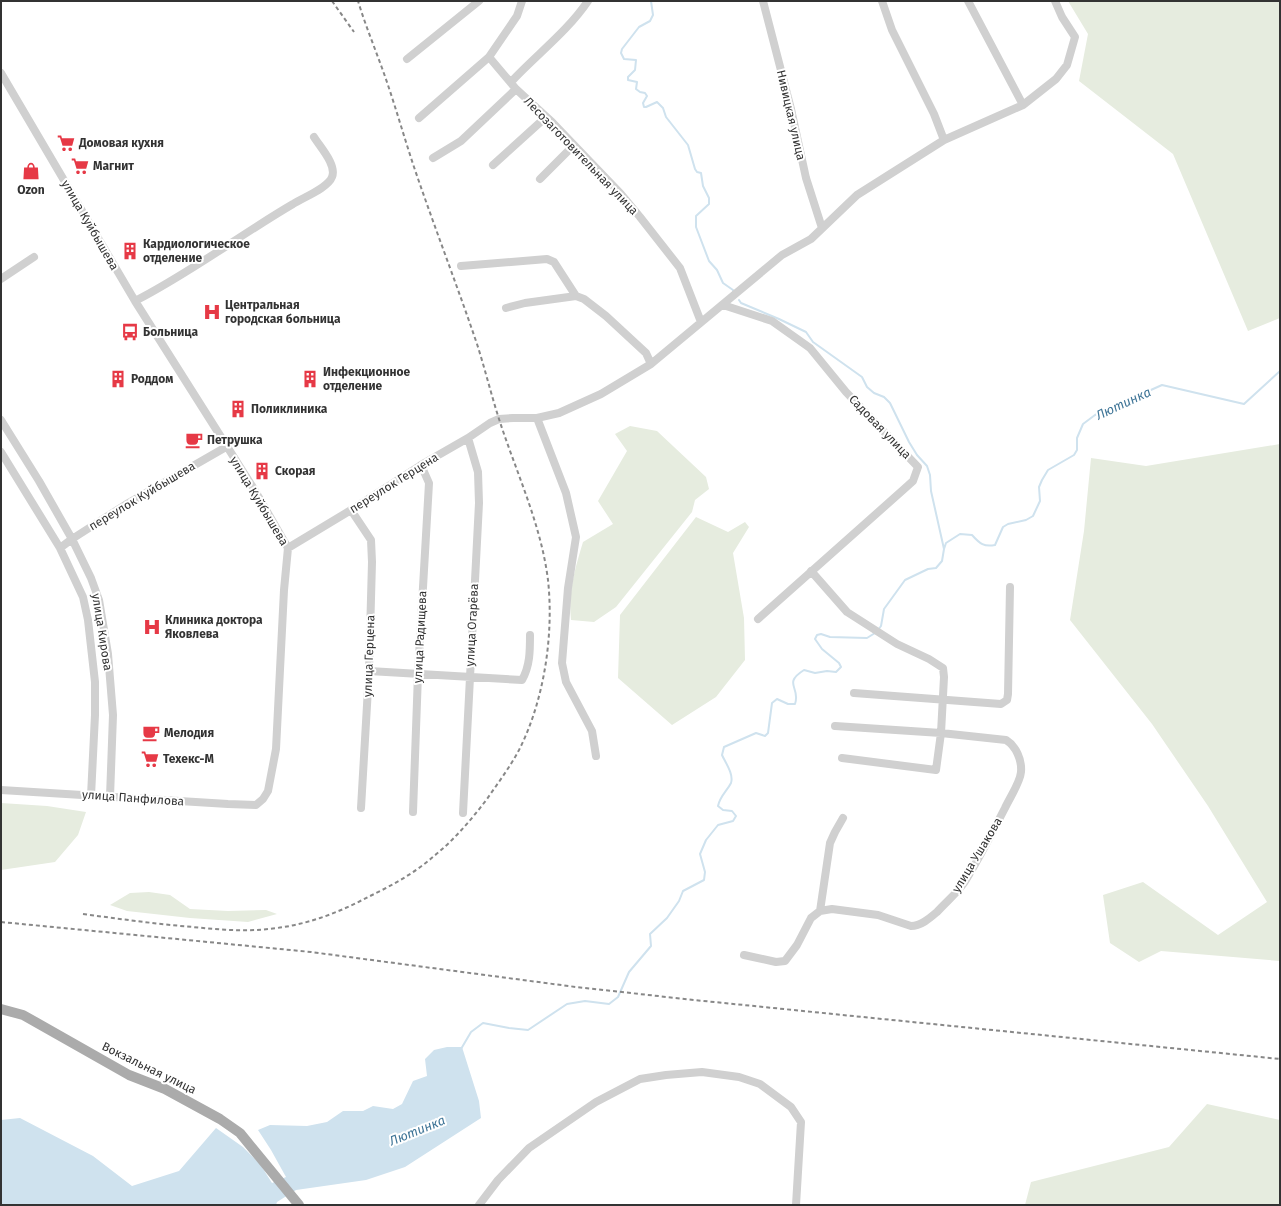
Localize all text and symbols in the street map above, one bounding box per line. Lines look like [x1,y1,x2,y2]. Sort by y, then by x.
street label: Нивицкая улица [774,69,808,161]
street label: Лесозаготовительная улица [521,94,641,218]
supermarket icon: Домовая кухня [56,133,76,153]
place label: Домовая кухня [78,136,164,150]
supermarket icon: Магнит [70,156,90,176]
place label: Магнит [93,159,134,173]
shop icon: Ozon [21,161,41,181]
street label: улица Куйбышева [59,177,121,273]
place label: Ozon [17,183,45,197]
place label: Кардиологическое отделение [143,237,250,265]
building icon: Кардиологическое отделение [120,241,140,261]
place label: Центральная городская больница [225,298,341,326]
hospital icon: Центральная городская больница [202,302,222,322]
bus stop icon: Больница [120,322,140,342]
place label: Больница [143,325,198,339]
place label: Инфекционное отделение [323,365,411,393]
building icon: Роддом [108,369,128,389]
building icon: Инфекционное отделение [300,369,320,389]
place label: Роддом [131,372,173,386]
water label: Лютинка [1092,384,1153,423]
street label: Садовая улица [846,392,914,462]
building icon: Поликлиника [228,399,248,419]
place label: Поликлиника [251,402,328,416]
cafe icon: Петрушка [184,430,204,450]
place label: Петрушка [207,433,263,447]
street label: переулок Герцена [347,450,441,516]
street label: улица Куйбышева [227,454,291,548]
street label: переулок Куйбышева [86,459,198,533]
building icon: Скорая [252,461,272,481]
place label: Скорая [275,464,316,478]
street label: улица Огарёва [463,583,481,667]
street label: улица Радищева [411,590,429,684]
street label: улица Кирова [89,592,115,672]
place label: Клиника доктора Яковлева [165,613,263,641]
street label: улица Герцена [361,615,377,697]
hospital icon: Клиника доктора Яковлева [142,617,162,637]
cafe icon: Мелодия [141,723,161,743]
place label: Мелодия [164,726,214,740]
supermarket icon: Техекс-М [140,749,160,769]
place label: Техекс-М [163,752,214,766]
street label: улица Панфилова [81,787,185,809]
street label: улица Ушакова [949,815,1005,895]
street label: Вокзальная улица [100,1039,198,1097]
water label: Лютинка [386,1112,447,1149]

